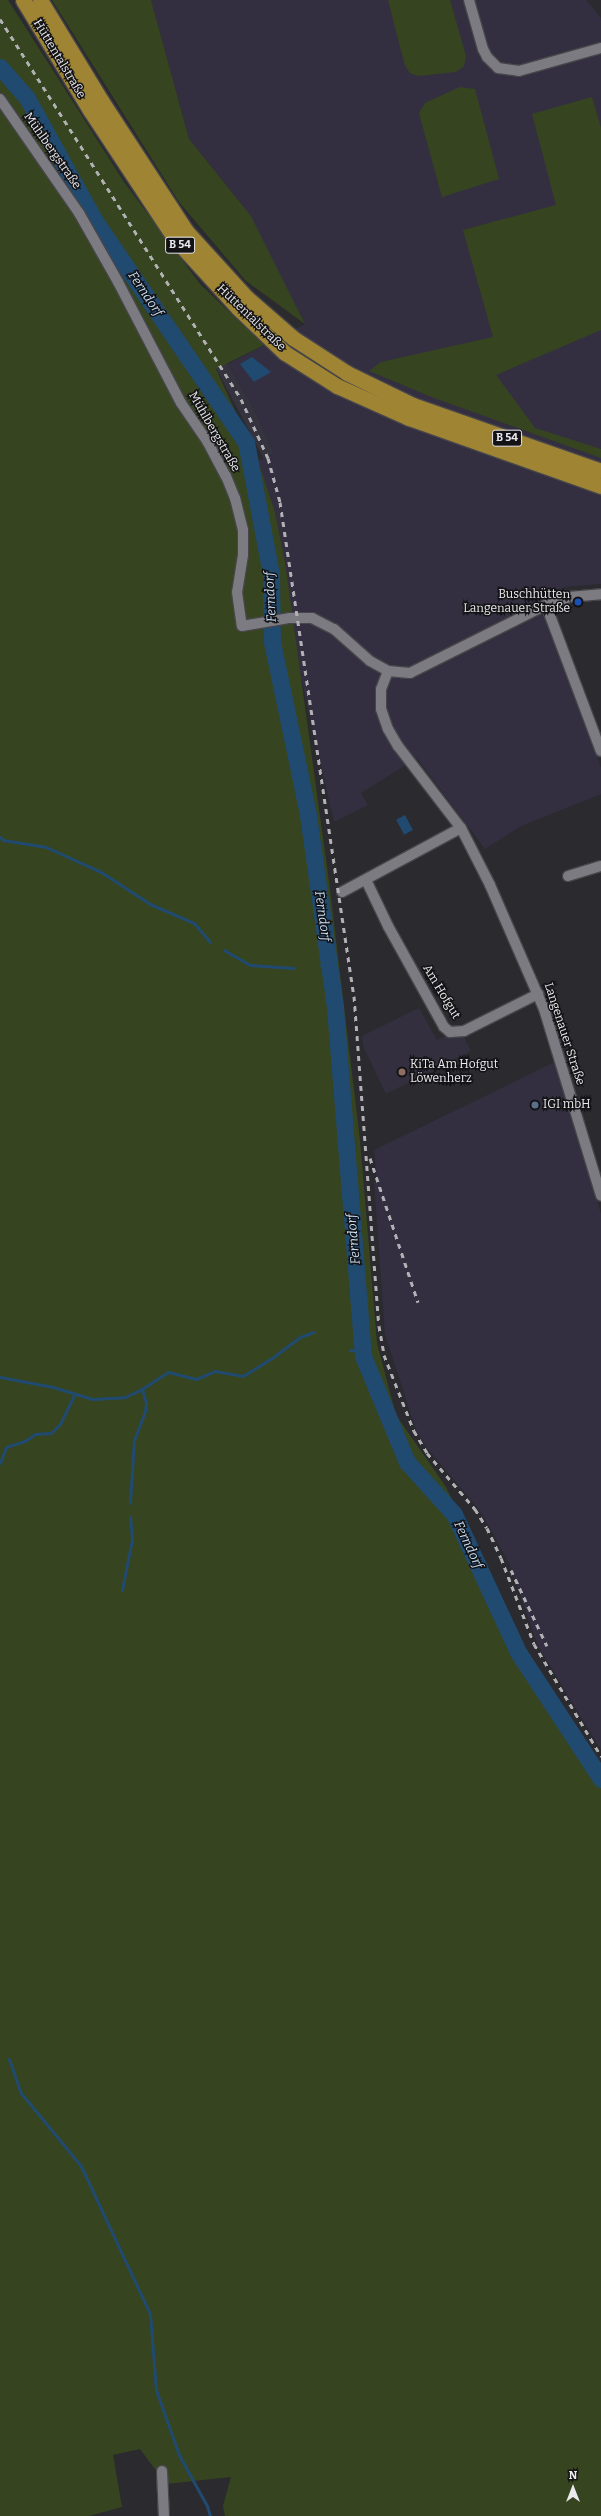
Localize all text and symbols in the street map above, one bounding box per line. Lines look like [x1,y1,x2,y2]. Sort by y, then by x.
street label: Hüttentalstraße [30,17,88,101]
street label: Mühlbergstraße [20,110,84,192]
road number: B 54 [165,236,195,254]
water label: Ferndorf [124,269,166,319]
street label: Hüttentalstraße [214,282,288,354]
street label: Mühlbergstraße [185,389,243,475]
road number: B 54 [492,429,522,447]
water label: Ferndorf [262,571,280,623]
place label: Buschhütten Langenauer Straße [463,588,570,616]
marker: Buschhütten Langenauer Straße [573,597,583,607]
water label: Ferndorf [311,890,333,942]
street label: Am Hofgut [419,962,463,1022]
street label: Langenauer Straße [541,981,587,1087]
place label: KiTa Am Hofgut Löwenherz [410,1058,498,1086]
marker: KiTa Am Hofgut Löwenherz [397,1067,407,1077]
place label: IGI mbH [543,1098,591,1112]
marker: IGI mbH [530,1100,540,1110]
water label: Ferndorf [344,1213,364,1265]
water label: Ferndorf [450,1519,486,1571]
north arrow [553,2468,593,2508]
text: N [569,2469,577,2482]

